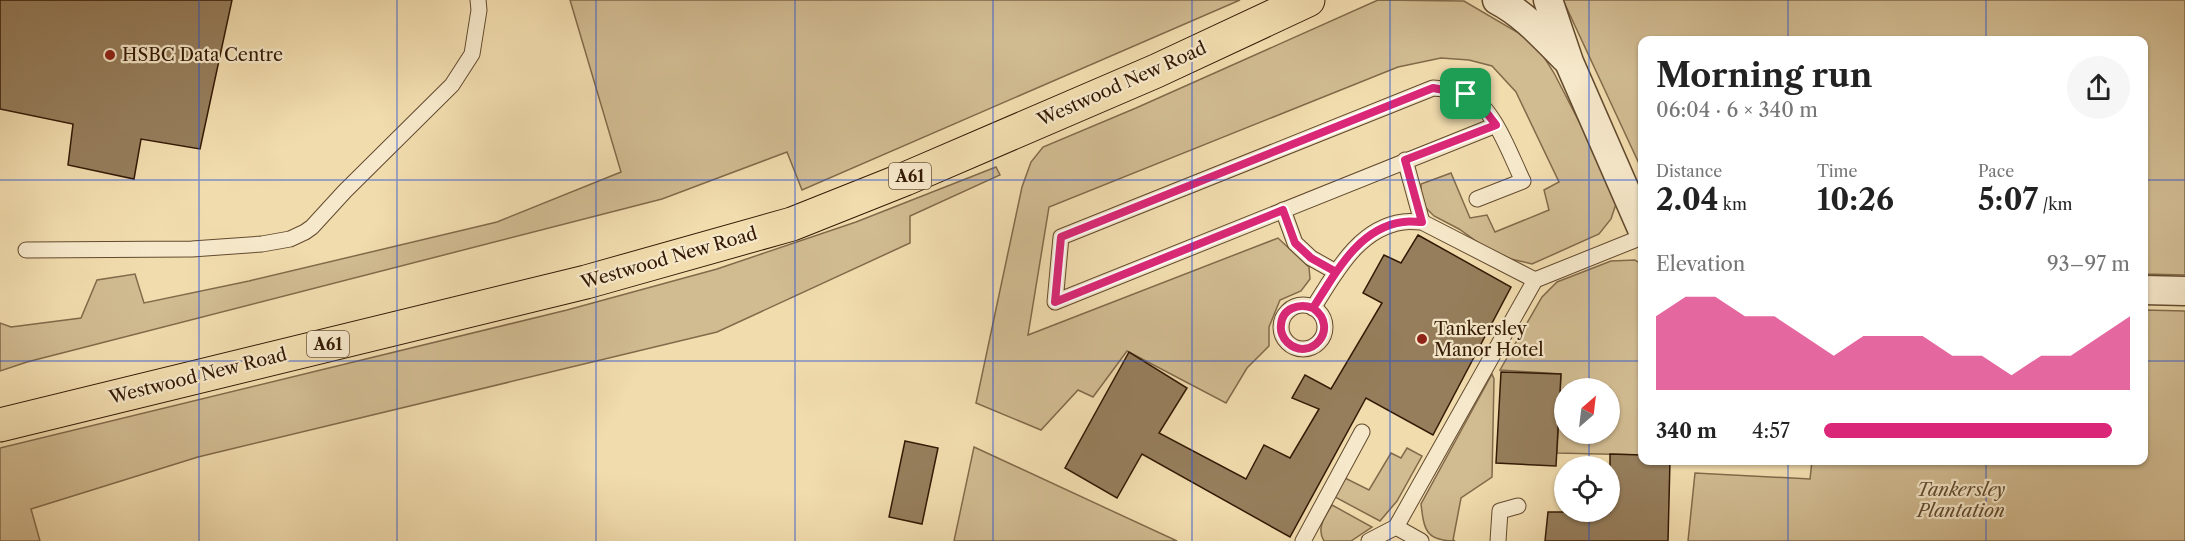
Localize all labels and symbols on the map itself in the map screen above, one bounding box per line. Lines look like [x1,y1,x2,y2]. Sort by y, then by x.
street label: Westwood New Road [1033,37,1210,132]
place label: HSBC Data Centre [122,44,283,66]
marker: HSBC Data Centre [103,48,117,62]
pin [1440,68,1491,119]
road number: A61 [889,163,931,189]
street label: Westwood New Road [577,222,760,294]
place label: Tankersley Manor Hotel [1434,318,1544,361]
road number: A61 [307,331,349,357]
marker: Tankersley Manor Hotel [1415,332,1429,346]
street label: Westwood New Road [106,343,289,409]
north arrow [1554,378,1620,444]
park label: Tankersley Plantation [1915,479,2005,522]

